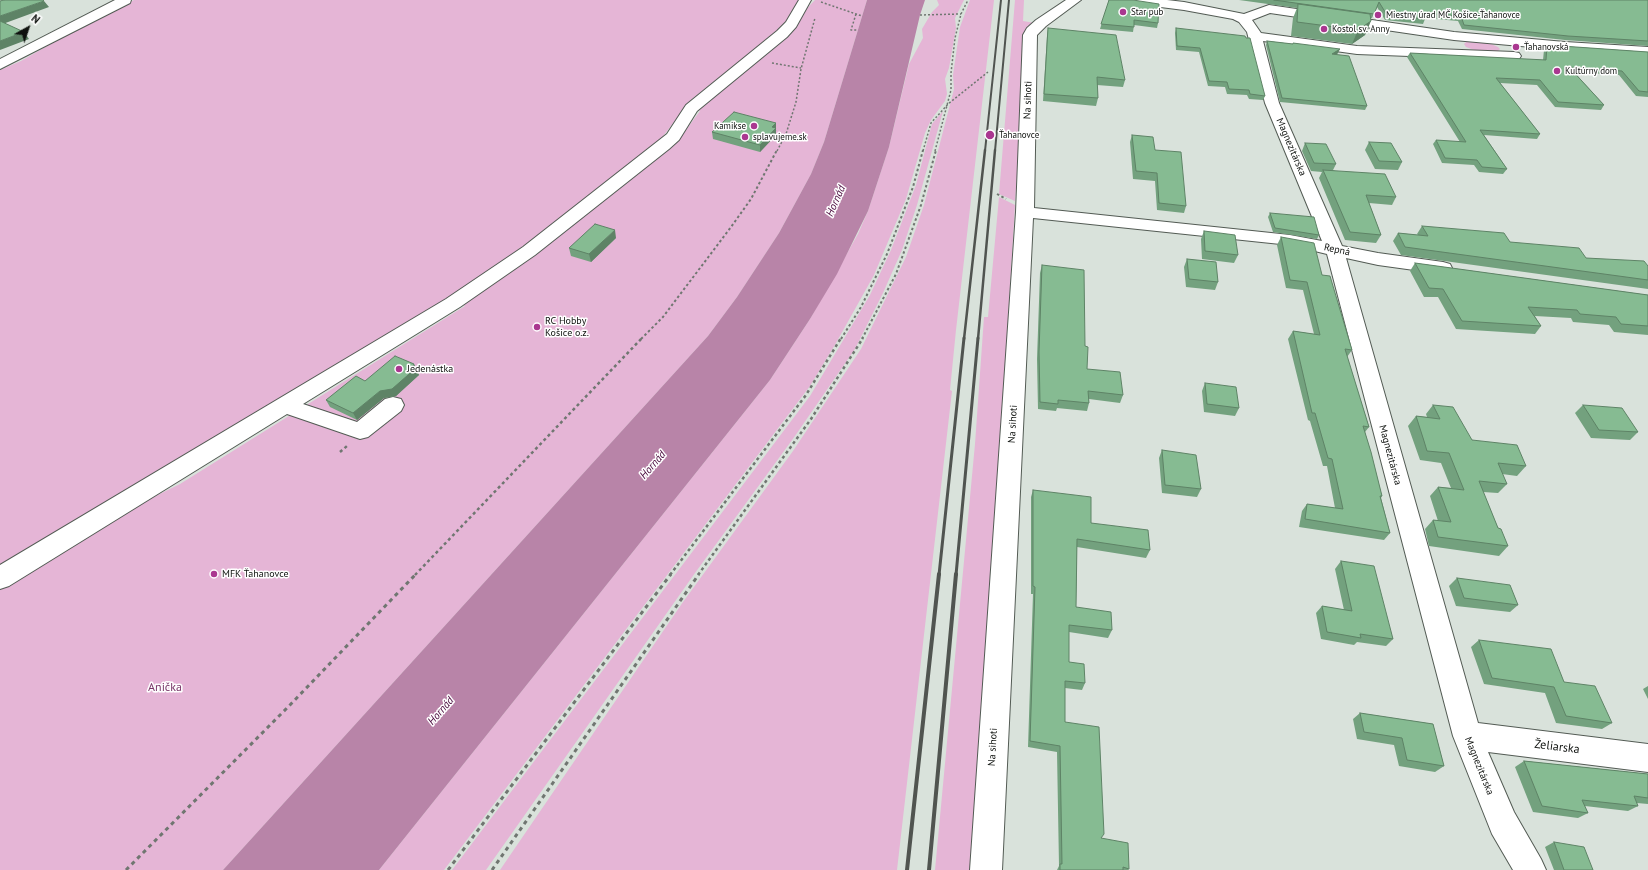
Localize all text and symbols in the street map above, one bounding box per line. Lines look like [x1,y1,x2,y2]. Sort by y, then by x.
marker: Star pub [1118,7,1128,17]
place label: Star pub [1131,7,1163,17]
north arrow [8,8,48,48]
marker: Miestny úrad MČ Košice-Ťahanovce [1373,10,1383,20]
place label: Miestny úrad MČ Košice-Ťahanovce [1386,10,1520,20]
text: N [28,11,43,26]
marker: Kostol sv. Anny [1319,24,1329,34]
place label: Kostol sv. Anny [1332,24,1390,34]
marker: Ťahanovská [1511,42,1521,52]
place label: Ťahanovská [1524,42,1568,52]
marker: Kultúrny dom [1552,66,1562,76]
place label: Kultúrny dom [1565,66,1617,76]
street label: Na sihoti [1021,81,1035,119]
street label: Magnezitárska [1273,116,1309,178]
place label: Kamikse [714,121,746,131]
marker: Kamikse [749,121,759,131]
marker: Ťahanovce [984,129,996,141]
place label: Ťahanovce [999,130,1039,140]
marker: splavujeme.sk [740,132,750,142]
place label: splavujeme.sk [753,132,807,142]
water label: Hornád [823,183,849,219]
street label: Repná [1323,241,1351,259]
place label: RC Hobby Košice o.z. [545,315,589,338]
marker: RC Hobby Košice o.z. [532,322,542,332]
place label: Jedenástka [407,363,453,375]
marker: Jedenástka [394,364,404,374]
street label: Na sihoti [1006,405,1020,443]
street label: Magnezitárska [1376,424,1404,486]
water label: Hornád [637,448,669,482]
place label: MFK Ťahanovce [222,568,289,580]
marker: MFK Ťahanovce [209,569,219,579]
park label: Anička [148,681,182,695]
water label: Hornád [425,694,457,728]
street label: Na sihoti [986,728,1000,766]
street label: Magnezitárska [1462,735,1496,797]
street label: Želiarska [1534,737,1580,757]

